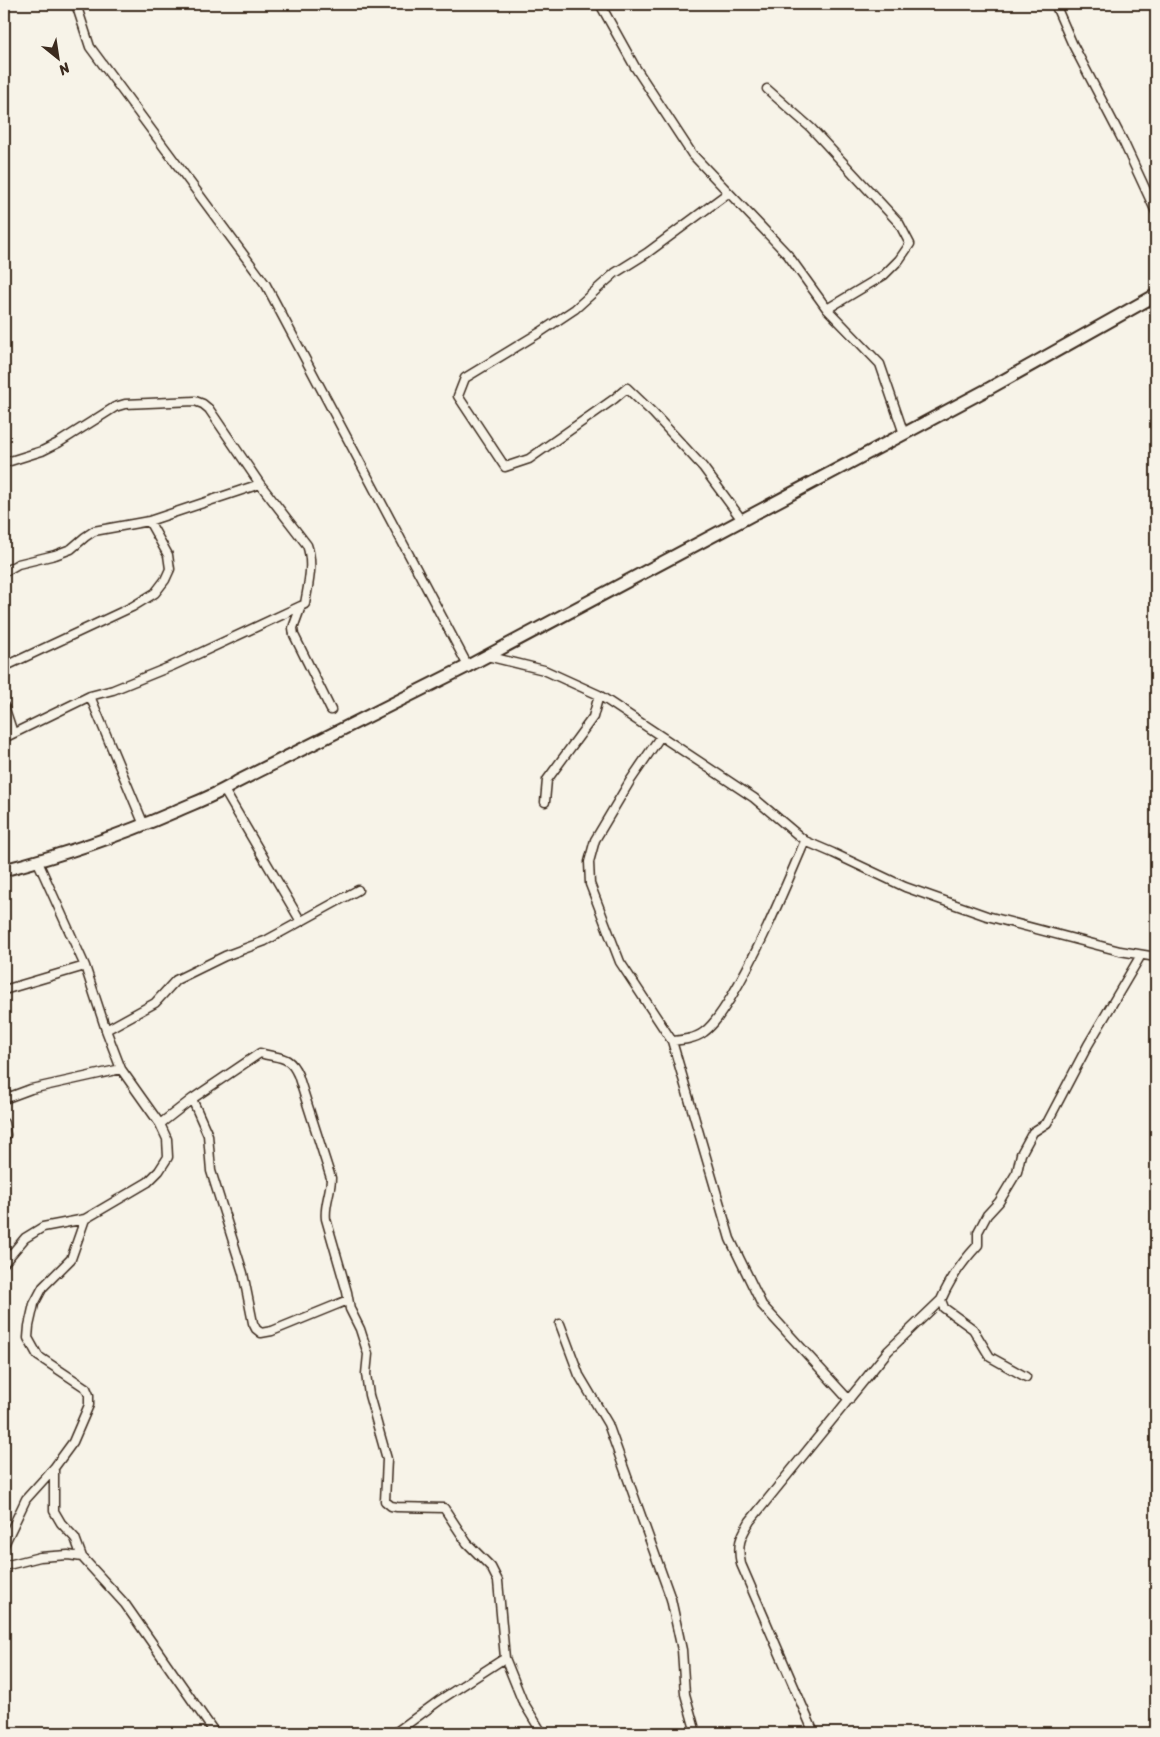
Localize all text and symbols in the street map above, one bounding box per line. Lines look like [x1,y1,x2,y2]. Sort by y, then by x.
north arrow [32,32,82,82]
text: N [54,55,76,82]

